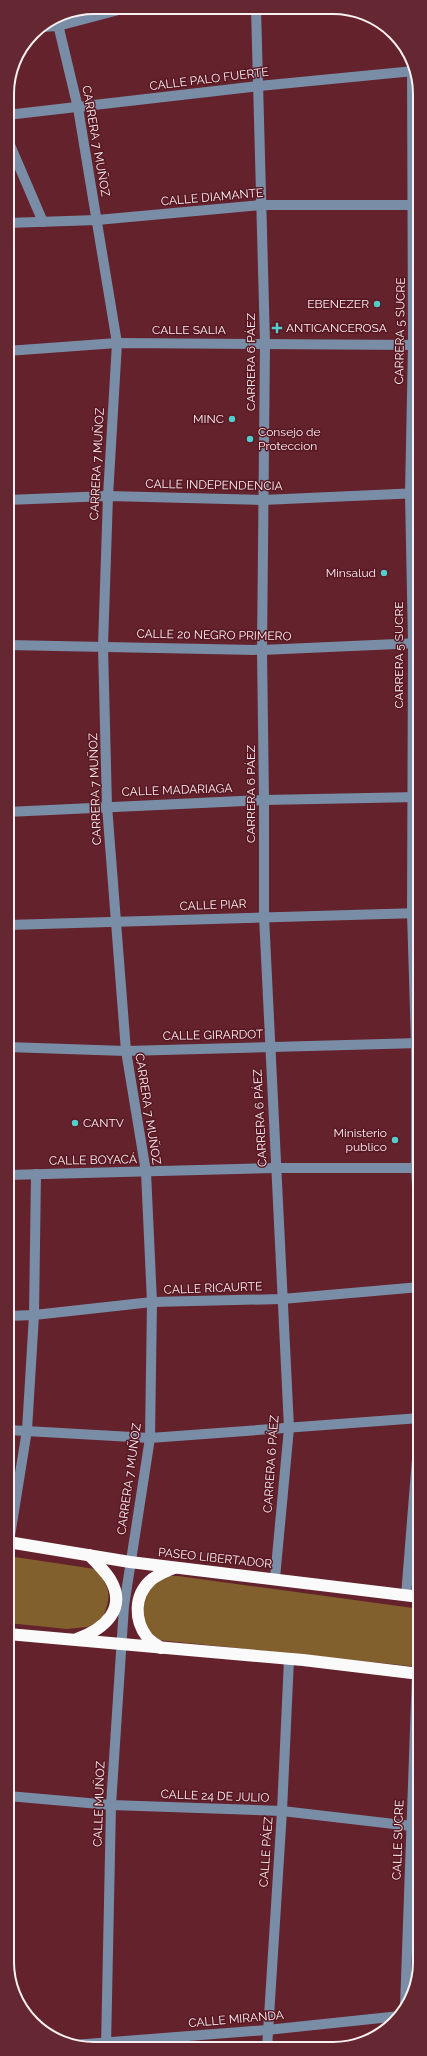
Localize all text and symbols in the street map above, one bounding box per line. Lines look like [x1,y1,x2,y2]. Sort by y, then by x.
street label: CALLE PALO FUERTE [149,65,269,93]
street label: CARRERA 7 MUÑOZ [79,84,113,198]
street label: CALLE DIAMANTE [160,186,264,208]
street label: CARRERA 5 SUCRE [392,277,408,385]
place label: EBENEZER [307,297,369,311]
marker: EBENEZER [372,299,382,309]
street label: CARRERA 6 PÁEZ [244,313,258,411]
place label: ANTICANCEROSA [286,321,387,335]
marker: ANTICANCEROSA [271,322,283,334]
street label: CALLE SALIA [152,323,226,337]
street label: CARRERA 7 MUÑOZ [87,407,107,521]
place label: MINC [193,412,224,426]
marker: MINC [227,414,237,424]
place label: Consejo de Proteccion [258,425,321,453]
marker: Consejo de Proteccion [245,434,255,444]
street label: CALLE INDEPENDENCIA [145,477,283,493]
place label: Minsalud [326,566,376,580]
marker: Minsalud [379,568,389,578]
street label: CARRERA 5 SUCRE [392,601,406,709]
street label: CALLE 20 NEGRO PRIMERO [136,627,292,643]
street label: CARRERA 7 MUÑOZ [86,732,104,845]
street label: CARRERA 6 PÁEZ [244,745,258,843]
street label: CALLE MADARIAGA [121,781,233,799]
street label: CALLE PIAR [179,897,247,913]
street label: CALLE GIRARDOT [163,1027,264,1043]
street label: CARRERA 7 MUÑOZ [132,1052,164,1166]
street label: CARRERA 6 PÁEZ [250,1068,270,1167]
place label: CANTV [83,1116,124,1130]
marker: CANTV [70,1118,80,1128]
place label: Ministerio publico [334,1126,387,1154]
marker: Ministerio publico [390,1135,400,1145]
street label: CALLE BOYACÁ [49,1152,137,1168]
street label: CALLE RICAURTE [163,1279,263,1297]
street label: CARRERA 6 PÁEZ [261,1414,281,1513]
street label: CARRERA 7 MUÑOZ [114,1422,144,1536]
street label: PASEO LIBERTADOR [157,1545,273,1571]
street label: CALLE MUÑOZ [91,1760,108,1847]
street label: CALLE 24 DE JULIO [160,1787,270,1805]
street label: CALLE SUCRE [390,1800,406,1880]
street label: CALLE PÁEZ [257,1816,275,1888]
street label: CALLE MIRANDA [188,2008,284,2030]

